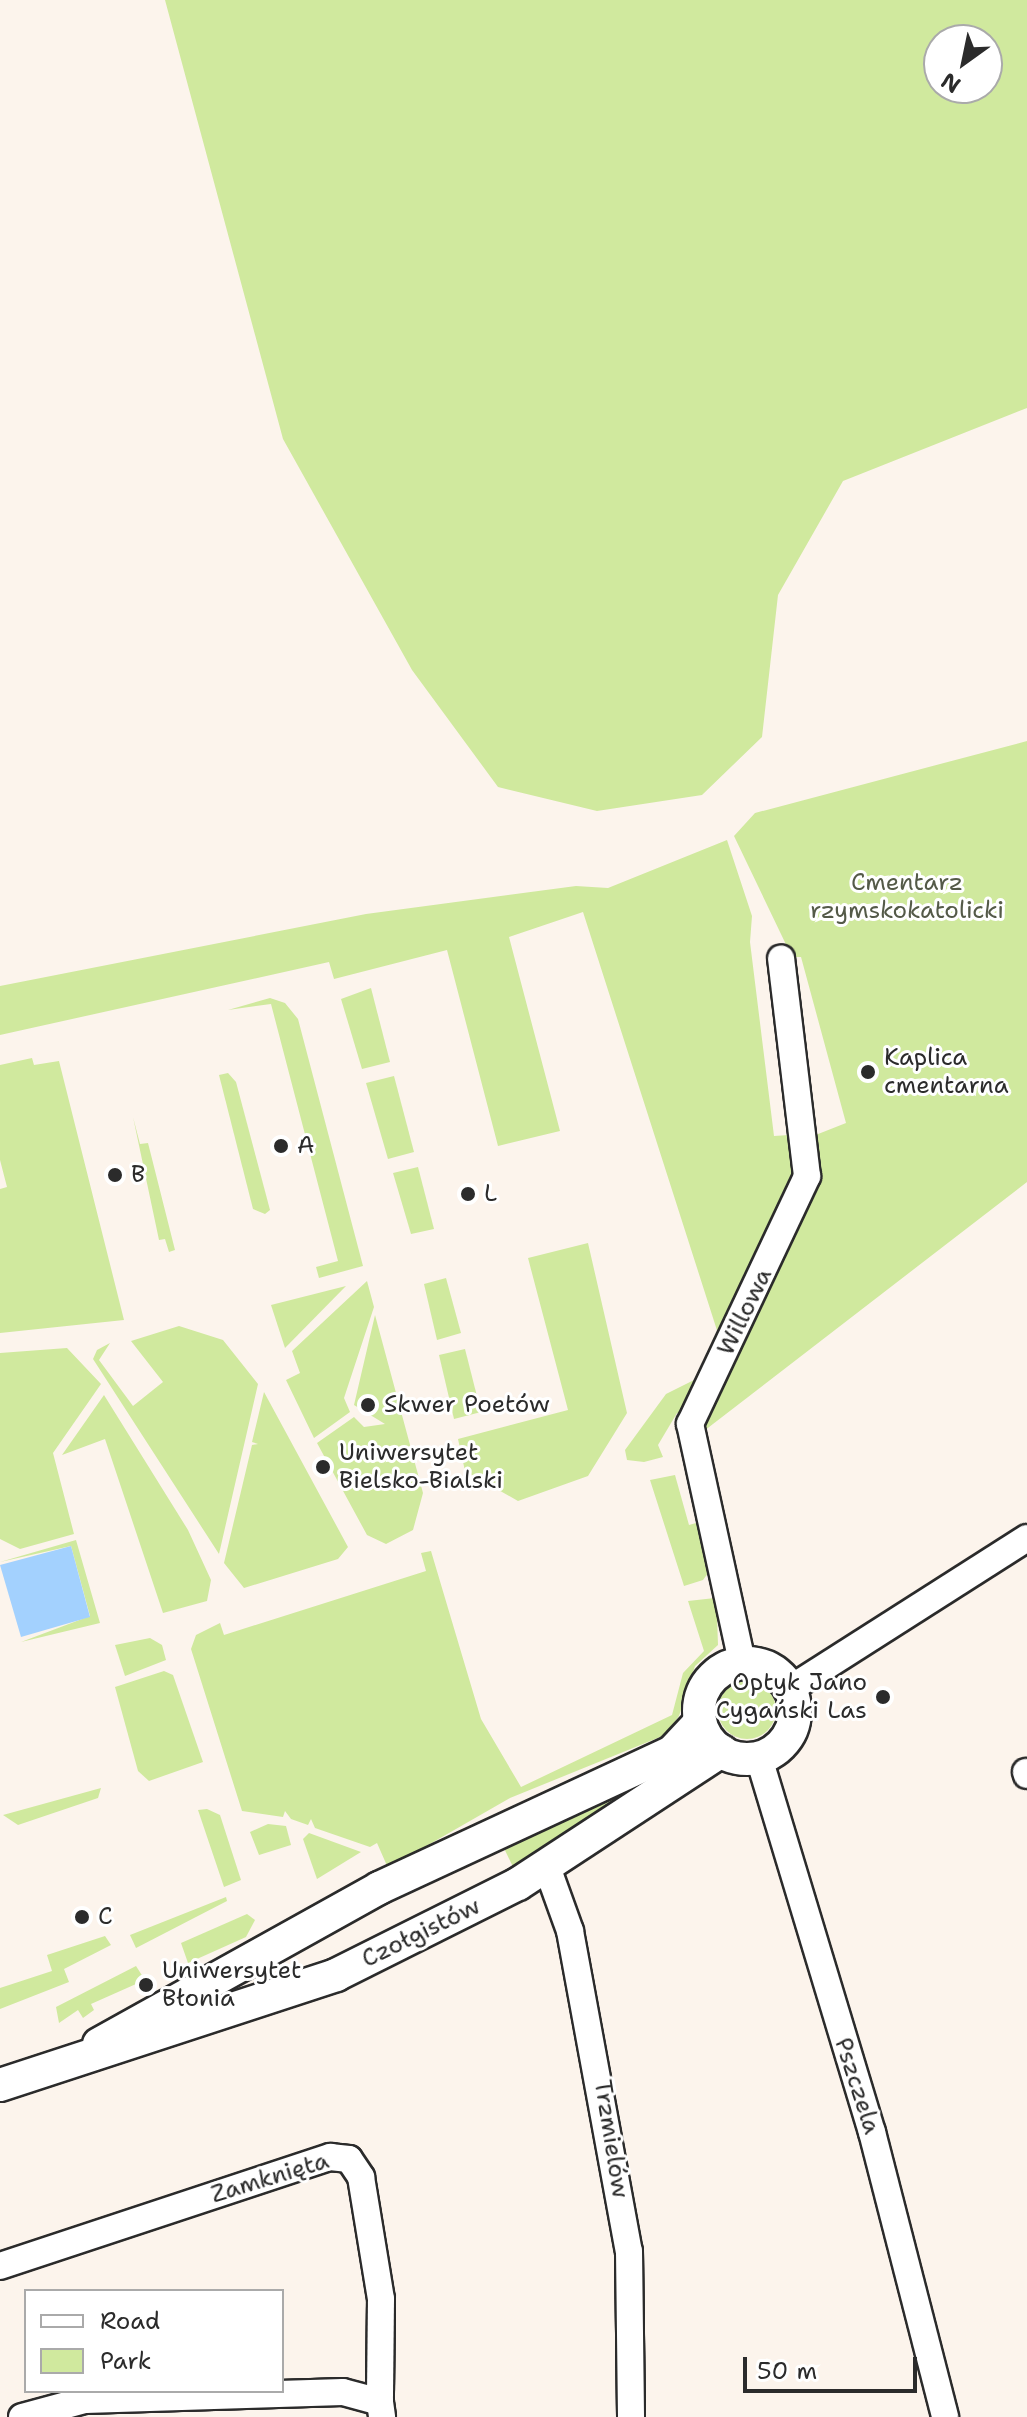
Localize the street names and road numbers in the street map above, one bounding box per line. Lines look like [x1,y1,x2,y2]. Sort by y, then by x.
street label: Willowa [712,1264,778,1360]
street label: Czołgistów [357,1892,485,1974]
street label: Pszczela [828,2034,886,2138]
street label: Trzmielów [587,2078,635,2200]
street label: Zamknięta [208,2146,332,2210]

